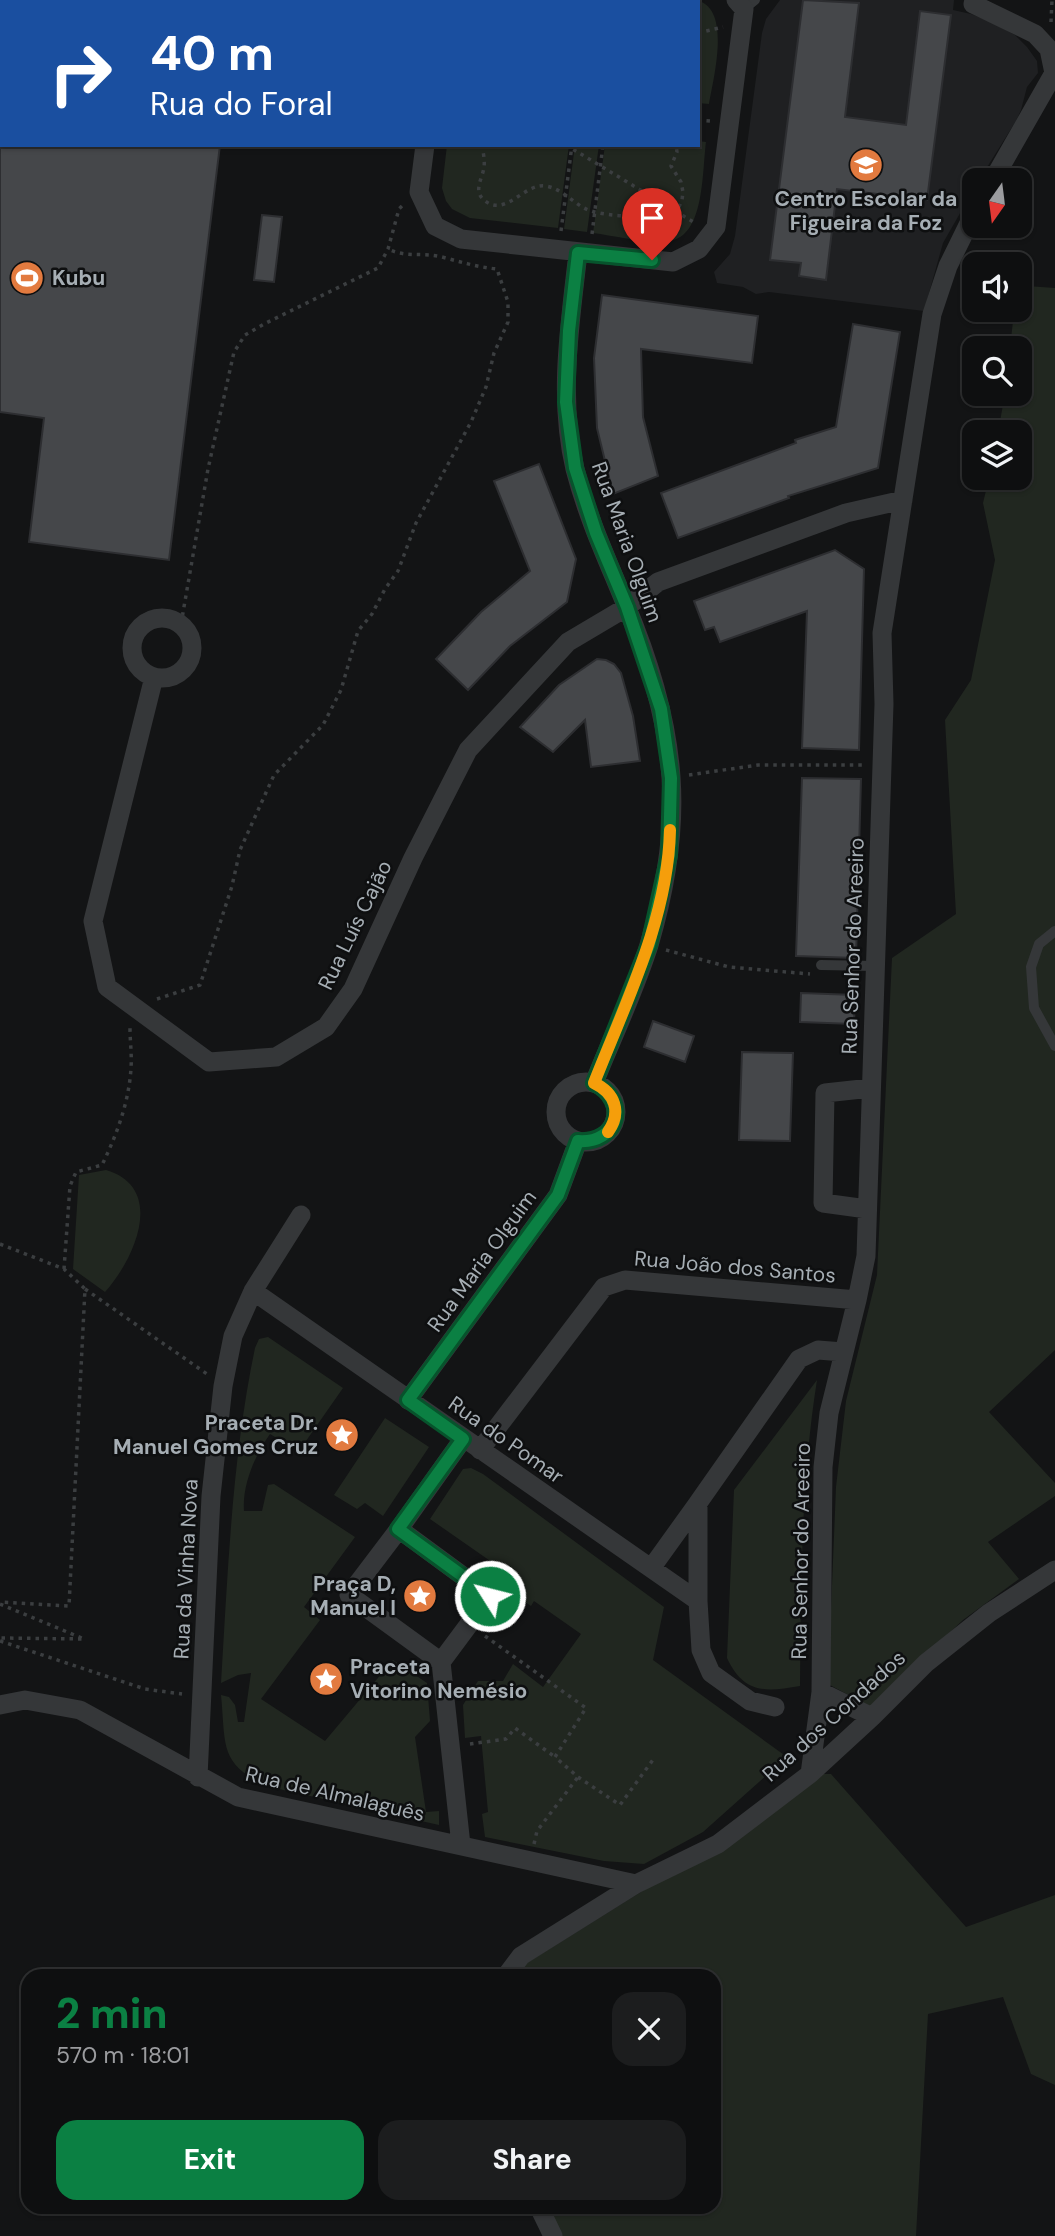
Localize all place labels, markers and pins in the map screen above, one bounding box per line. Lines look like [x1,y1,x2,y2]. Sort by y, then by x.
school or university icon: Centro Escolar da Figueira da Foz [847,146,885,184]
place label: Centro Escolar da Figueira da Foz [775,185,957,237]
pin [622,188,682,260]
sports icon: Kubu [8,259,46,297]
place label: Kubu [52,264,105,292]
place label: Praceta Dr. Manuel Gomes Cruz [113,1409,318,1461]
place icon: Praceta Dr. Manuel Gomes Cruz [323,1416,361,1454]
place label: Praça D, Manuel I [310,1570,396,1622]
place icon: Praça D, Manuel I [401,1577,439,1615]
place label: Praceta Vitorino Nemésio [350,1653,527,1705]
place icon: Praceta Vitorino Nemésio [307,1660,345,1698]

